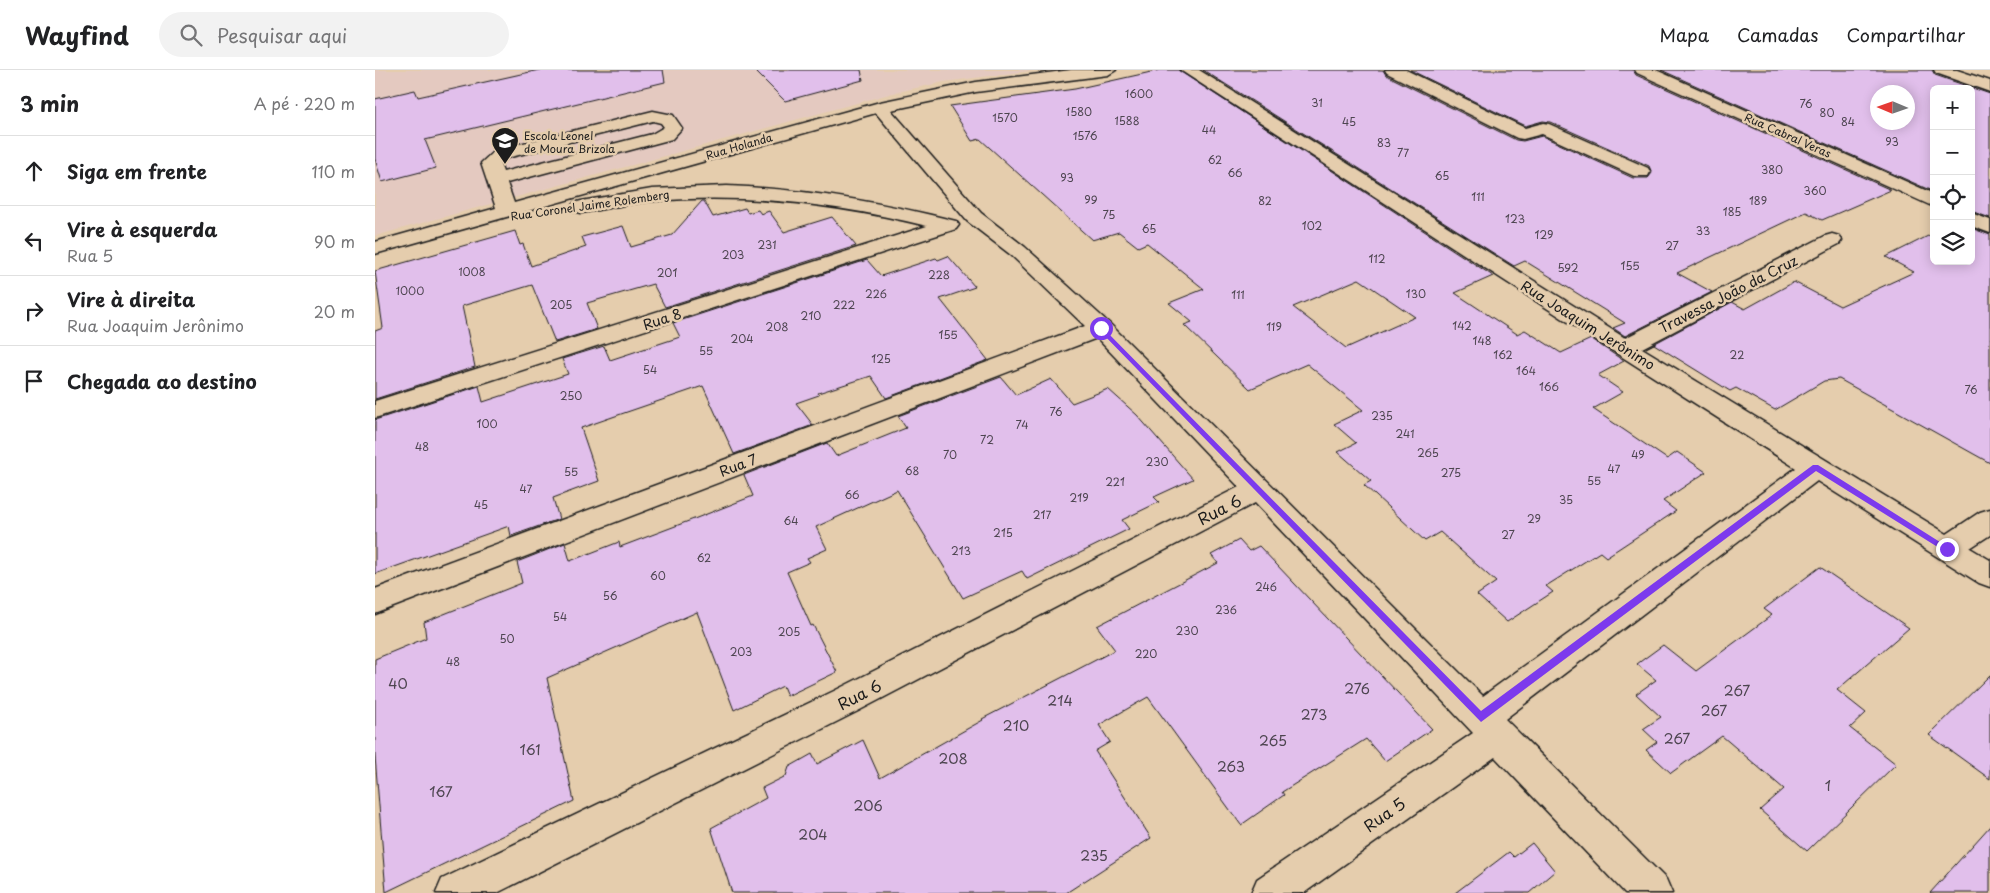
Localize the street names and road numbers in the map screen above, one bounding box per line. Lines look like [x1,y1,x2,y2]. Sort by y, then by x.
street label: Rua Cabral Veras [1742,108,1834,162]
street label: Rua Holanda [704,128,775,164]
street label: Rua Coronel Jaime Rolemberg [510,185,670,225]
street label: Travessa João da Cruz [1655,250,1801,338]
street label: Rua Joaquim Jerônimo [1517,275,1659,375]
street label: Rua 8 [640,303,684,335]
street label: Rua 7 [716,448,760,482]
street label: Rua 6 [1193,488,1245,530]
street label: Rua 6 [833,673,885,715]
street label: Rua 5 [1358,791,1410,837]

